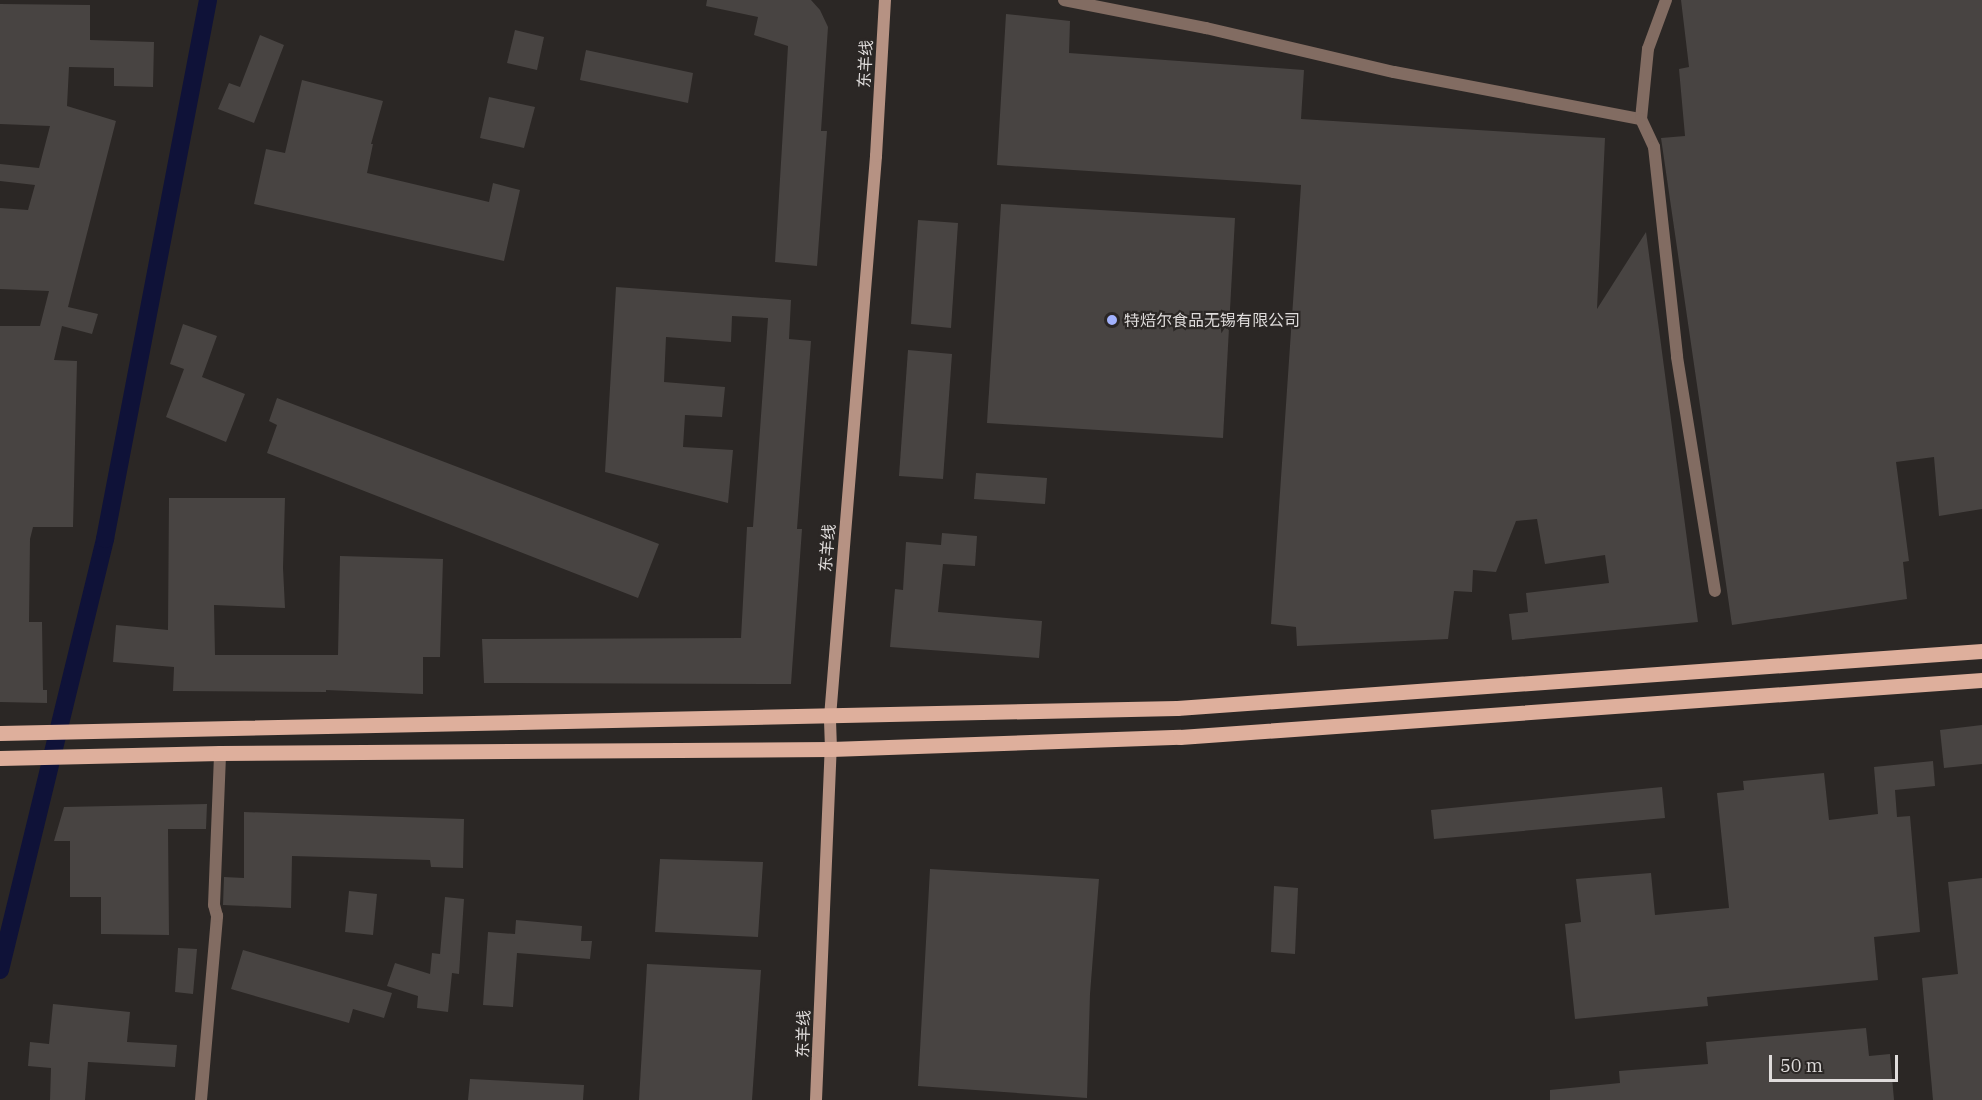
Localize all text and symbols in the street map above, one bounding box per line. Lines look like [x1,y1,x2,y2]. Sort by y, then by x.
street label: 东羊线 [854,40,876,88]
place label: 特焙尔食品无锡有限公司 [1124,310,1300,330]
marker: 特焙尔食品无锡有限公司 [1105,313,1119,327]
street label: 东羊线 [815,523,839,573]
street label: 东羊线 [793,1010,813,1058]
scale bar [1772,1043,1901,1081]
text: 50 m [1780,1054,1823,1077]

